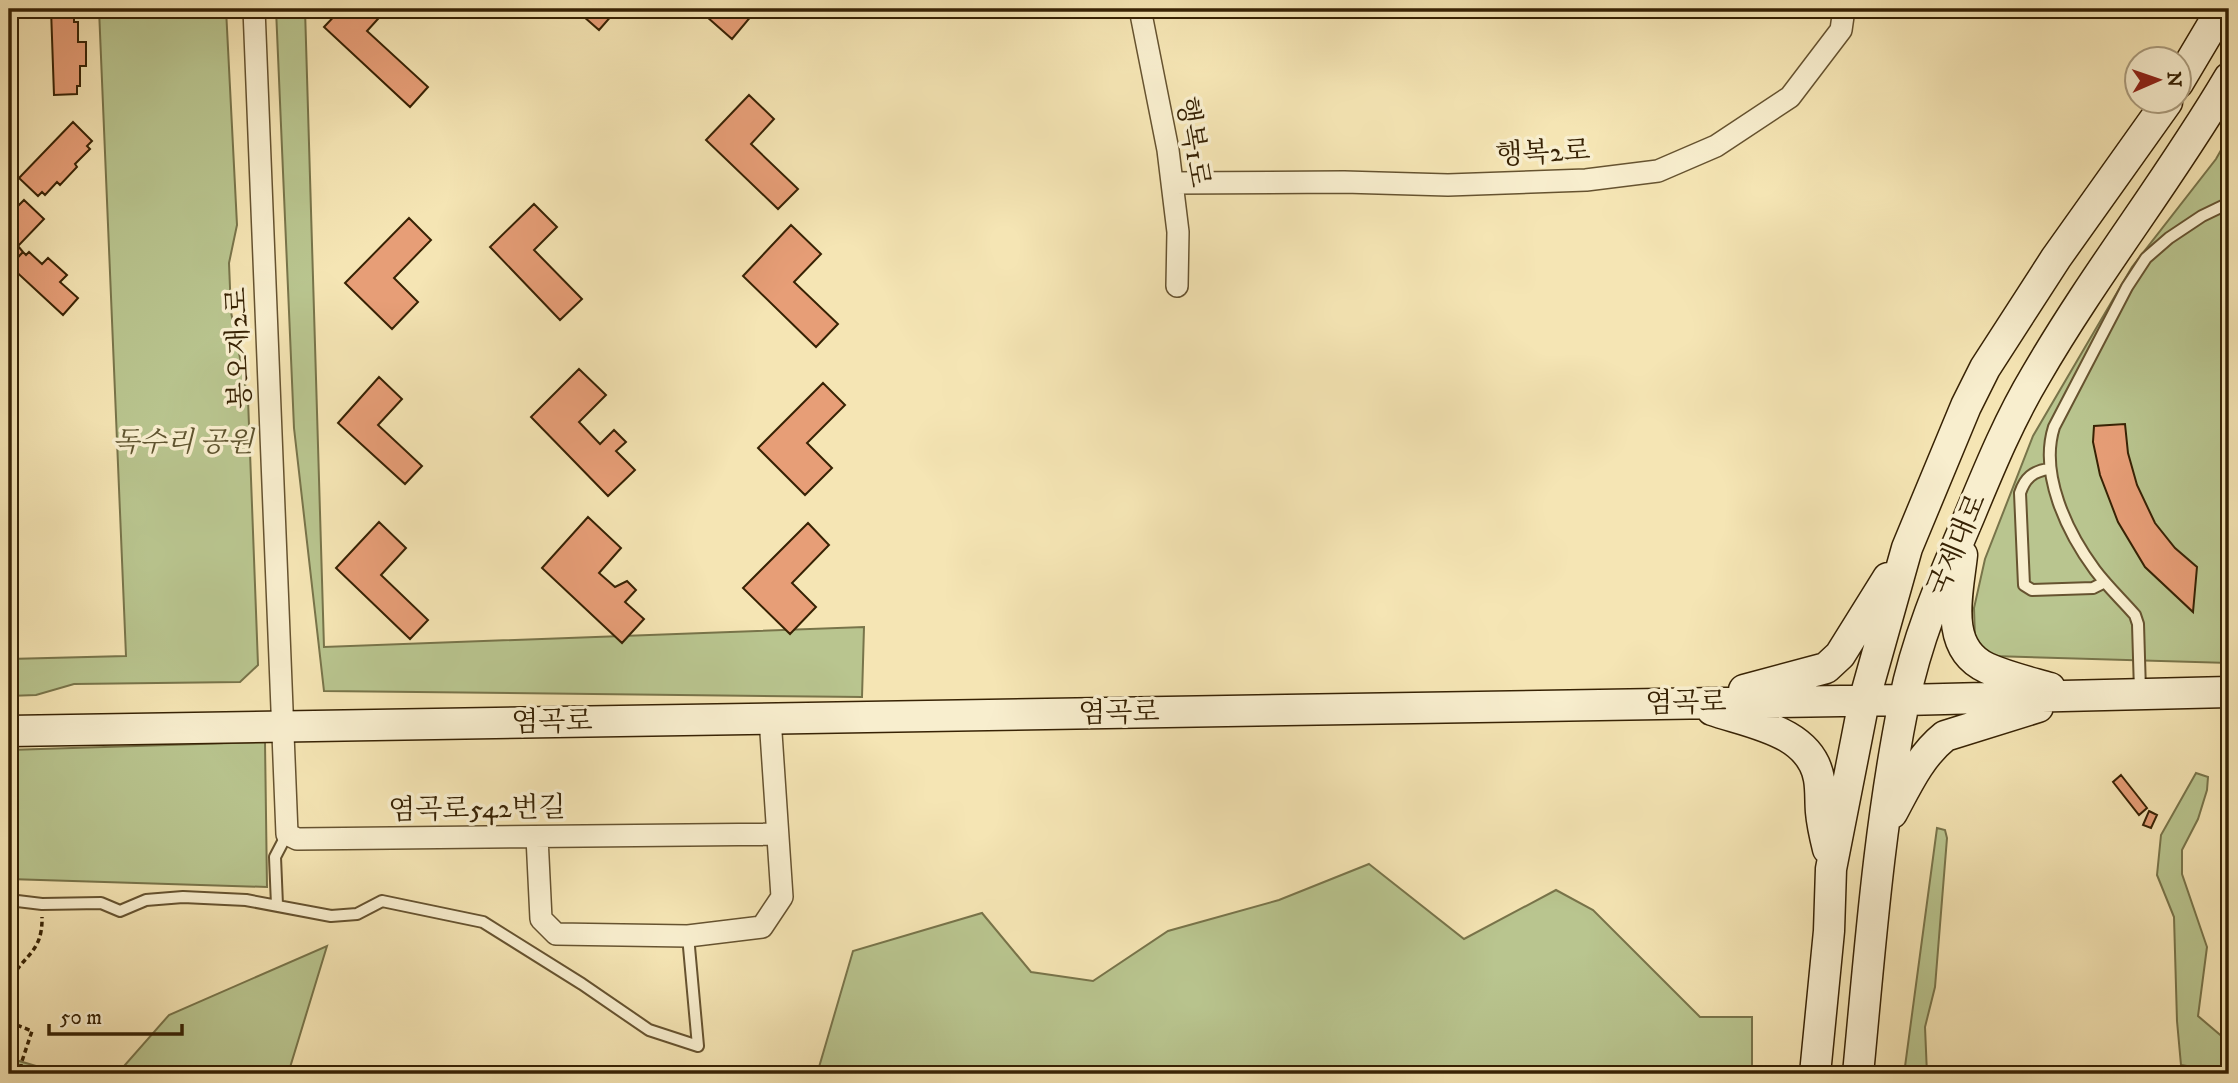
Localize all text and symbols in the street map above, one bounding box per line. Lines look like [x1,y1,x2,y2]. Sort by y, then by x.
north arrow [2122,46,2192,116]
text: N [2162,71,2185,88]
street label: 행복1로 [1169,94,1217,190]
street label: 행복2로 [1495,133,1591,173]
street label: 봉오재2로 [219,286,259,410]
park label: 독수리 공원 [112,425,256,460]
street label: 국제대로 [1920,488,1994,602]
street label: 염곡로 [1645,685,1727,721]
street label: 염곡로 [1078,695,1160,731]
street label: 염곡로 [511,704,593,740]
street label: 염곡로542번길 [388,790,566,828]
scale bar [49,992,182,1036]
text: 50 m [60,1005,102,1031]

